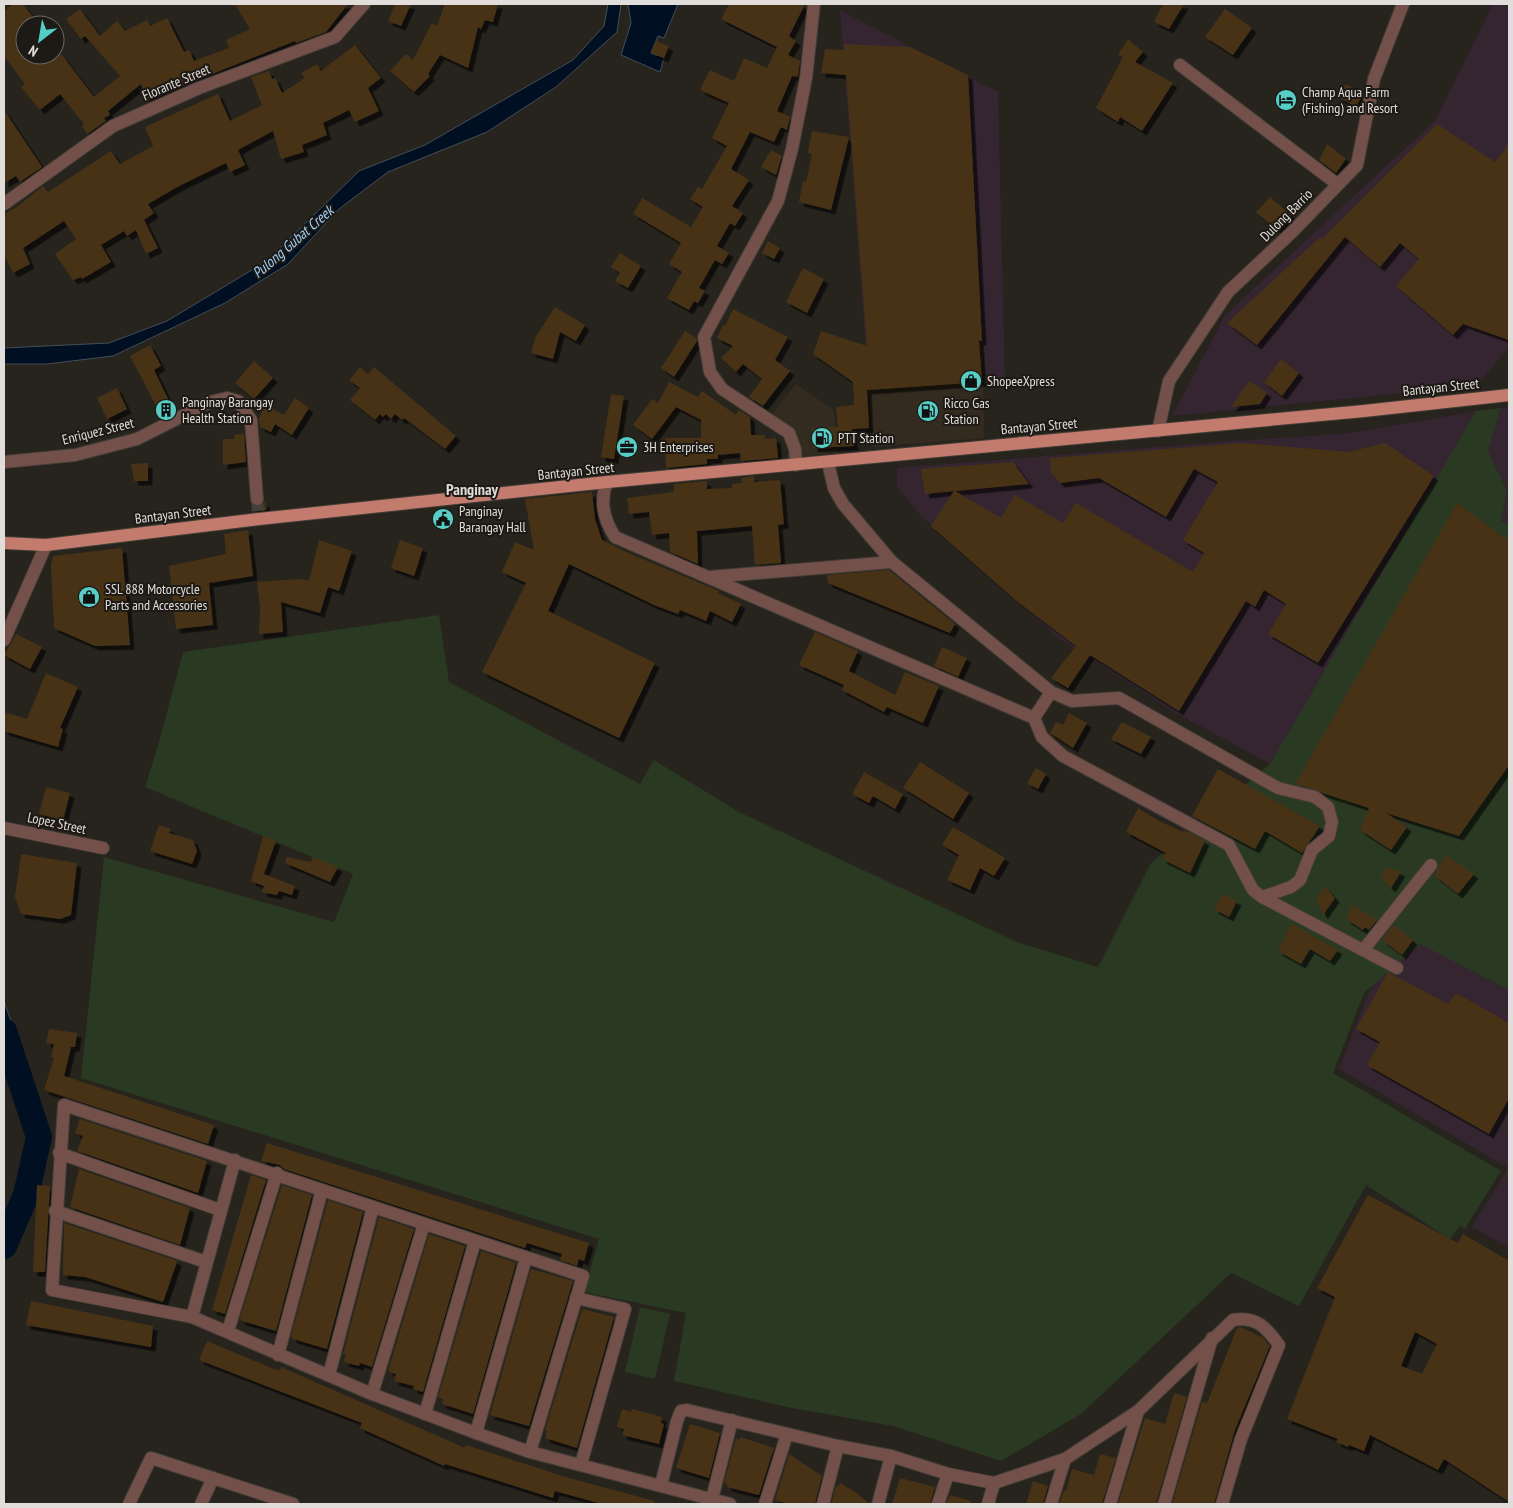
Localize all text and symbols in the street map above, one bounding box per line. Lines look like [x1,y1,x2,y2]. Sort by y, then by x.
north arrow [15,15,65,65]
text: N [25,41,41,61]
street label: Florante Street [139,60,213,104]
place label: Champ Aqua Farm (Fishing) and Resort [1302,83,1398,117]
hotel icon: Champ Aqua Farm (Fishing) and Resort [1274,88,1298,112]
street label: Dulong Barrio [1256,185,1316,245]
water label: Pulong Gubat Creek [248,200,339,282]
shop icon: ShopeeXpress [959,369,983,393]
place label: ShopeeXpress [987,372,1055,390]
street label: Bantayan Street [1402,374,1480,400]
place label: Panginay Barangay Health Station [182,393,274,427]
place label: Ricco Gas Station [944,394,990,428]
building icon: Panginay Barangay Health Station [154,398,178,422]
fuel station icon: Ricco Gas Station [916,399,940,423]
street label: Enriquez Street [60,413,136,449]
street label: Bantayan Street [1000,414,1078,438]
fuel station icon: PTT Station [810,426,834,450]
place label: PTT Station [838,429,894,447]
office icon: 3H Enterprises [615,435,639,459]
place label: 3H Enterprises [643,438,714,456]
street label: Bantayan Street [537,458,615,484]
district label: Panginay [446,479,499,499]
street label: Bantayan Street [134,500,212,528]
place label: Panginay Barangay Hall [459,502,527,536]
public building icon: Panginay Barangay Hall [431,507,455,531]
place label: SSL 888 Motorcycle Parts and Accessories [105,580,208,614]
shop icon: SSL 888 Motorcycle Parts and Accessories [77,585,101,609]
street label: Lopez Street [26,808,88,838]

